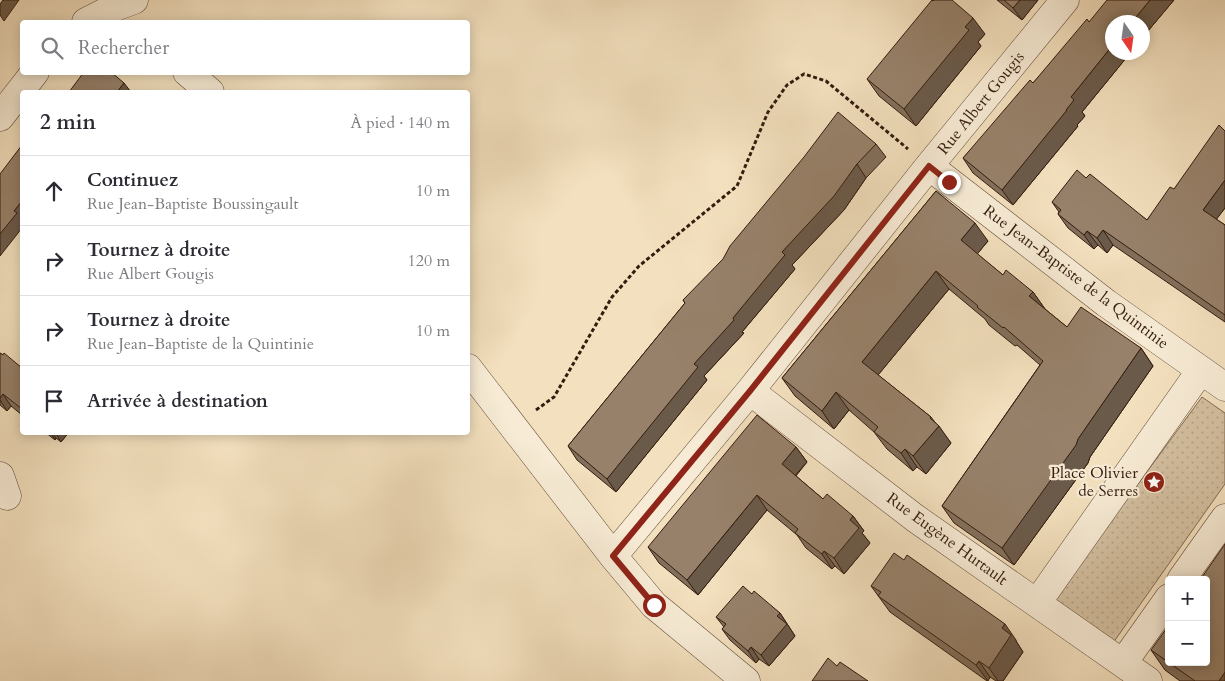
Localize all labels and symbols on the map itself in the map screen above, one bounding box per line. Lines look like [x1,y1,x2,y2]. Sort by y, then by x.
north arrow [1105,15,1150,60]
street label: Rue Albert Gougis [933,47,1029,159]
route end [938,171,961,194]
street label: Rue Jean-Baptiste de la Quintinie [979,200,1173,354]
place label: Place Olivier de Serres [1051,462,1138,502]
place icon: Place Olivier de Serres [1142,470,1166,494]
street label: Rue Eugène Hurtault [882,488,1012,590]
route start [643,594,666,617]

